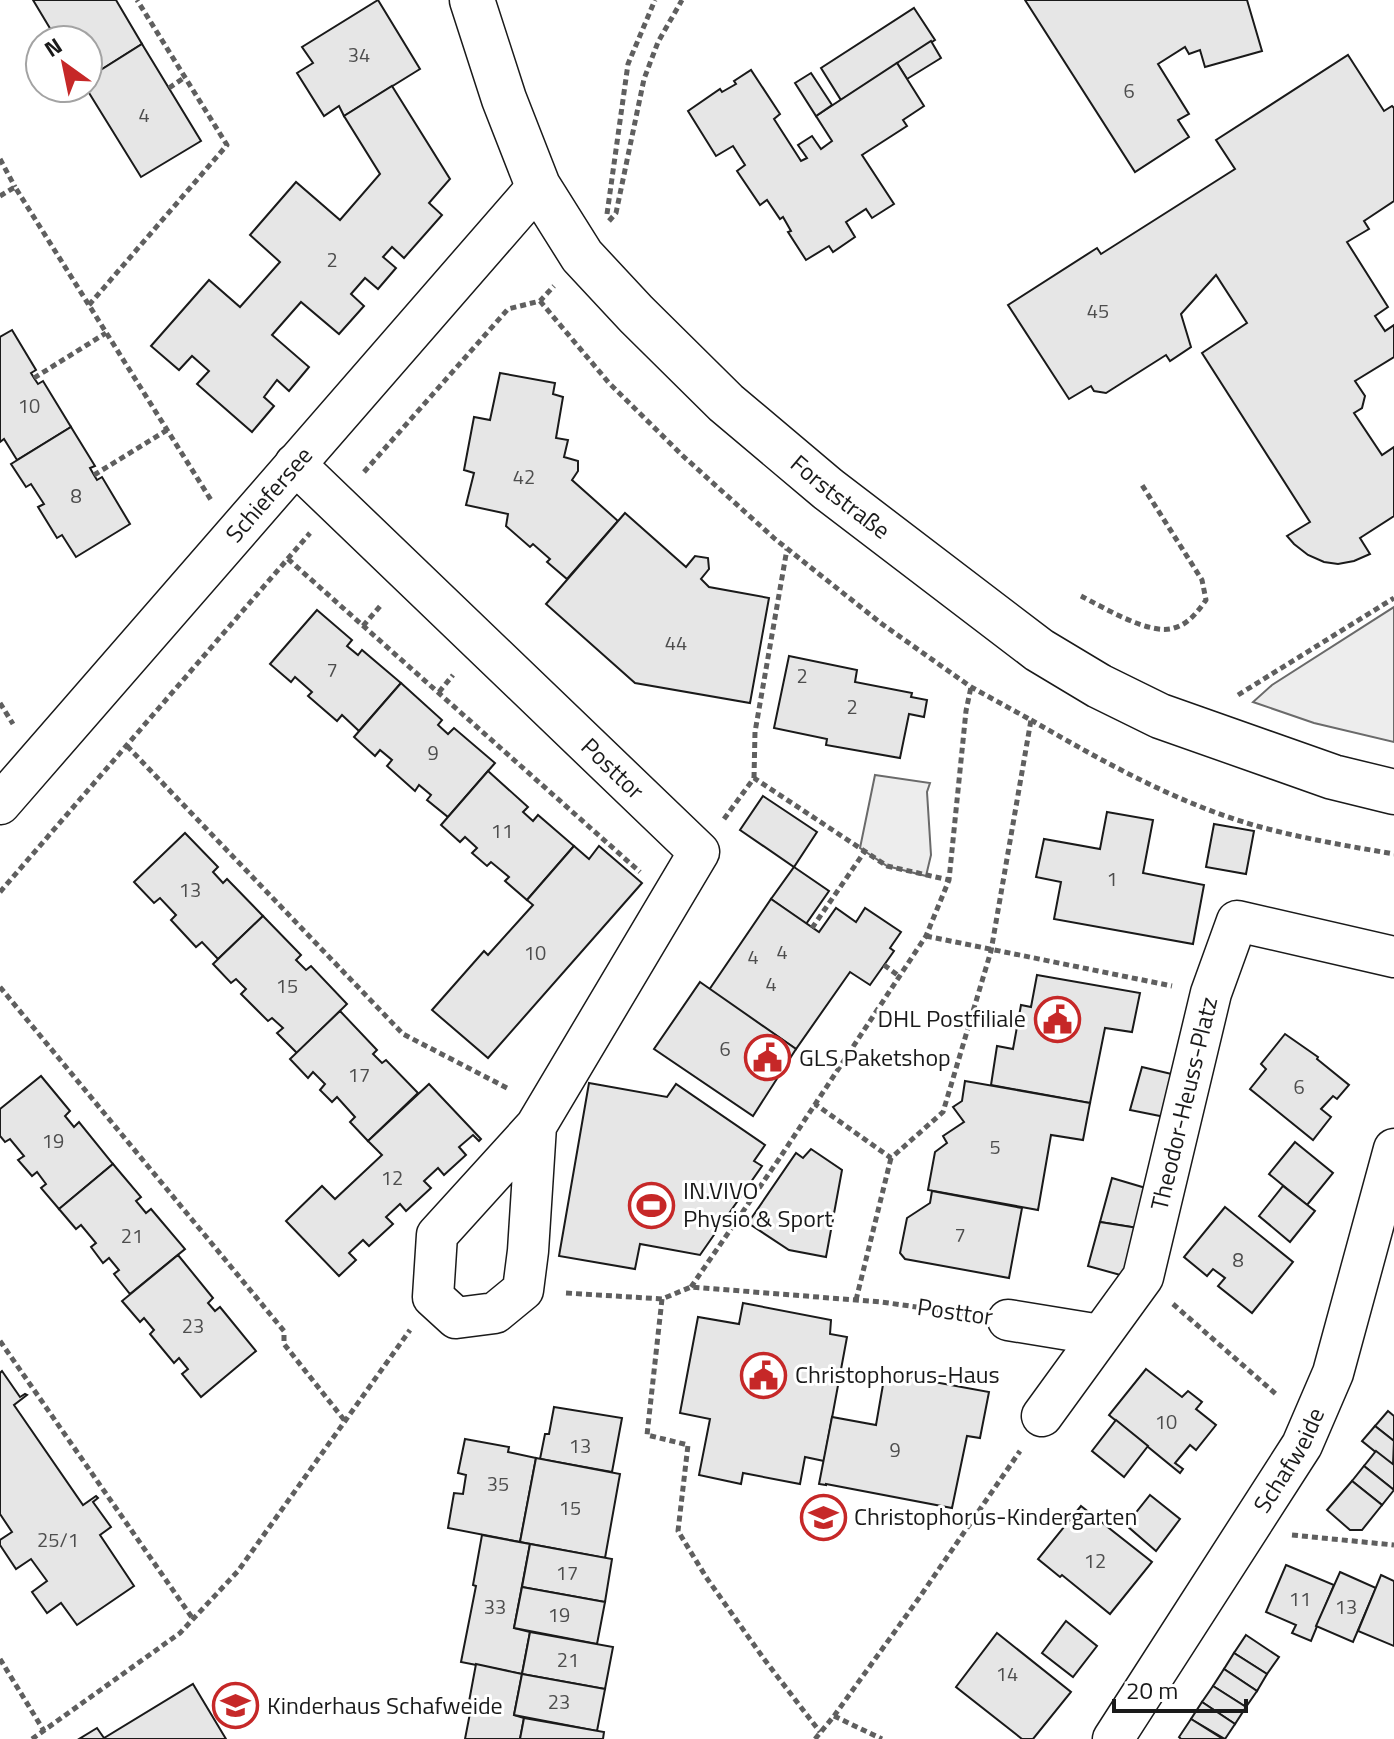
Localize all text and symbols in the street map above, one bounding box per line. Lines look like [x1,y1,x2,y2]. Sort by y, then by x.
north arrow [24,24,104,104]
text: N [37,29,69,66]
house number: 34 [348,39,370,70]
house number: 6 [1123,75,1135,106]
house number: 4 [138,99,150,130]
house number: 2 [326,244,338,275]
house number: 45 [1087,295,1109,326]
house number: 10 [18,390,40,421]
street label: Schiefersee [216,438,321,550]
street label: Forststraße [783,446,898,547]
house number: 42 [513,461,535,492]
house number: 8 [70,480,82,511]
house number: 44 [665,627,687,658]
house number: 7 [326,654,338,685]
house number: 2 [796,660,808,691]
house number: 2 [846,691,858,722]
street label: Posttor [573,729,653,807]
house number: 9 [427,737,439,768]
house number: 11 [491,815,513,846]
house number: 1 [1106,863,1118,894]
house number: 13 [179,874,201,905]
house number: 4 [776,936,788,967]
house number: 10 [524,937,546,968]
house number: 4 [747,941,759,972]
house number: 4 [765,968,777,999]
house number: 15 [276,970,298,1001]
street label: Theodor-Heuss-Platz [1141,993,1226,1214]
public building icon: DHL Postfiliale [1033,995,1081,1043]
place label: DHL Postfiliale [877,1000,1026,1036]
house number: 6 [719,1033,731,1064]
public building icon: GLS Paketshop [744,1034,792,1082]
place label: GLS Paketshop [799,1039,951,1075]
house number: 17 [348,1059,370,1090]
house number: 6 [1293,1071,1305,1102]
house number: 19 [42,1125,64,1156]
house number: 5 [989,1131,1001,1162]
house number: 12 [381,1162,403,1193]
place label: IN.VIVO Physio & Sport [683,1172,833,1236]
sports icon: IN.VIVO Physio & Sport [628,1181,676,1229]
house number: 7 [954,1219,966,1250]
house number: 21 [121,1220,143,1251]
house number: 8 [1232,1244,1244,1275]
street label: Posttor [915,1288,995,1334]
house number: 23 [182,1310,204,1341]
public building icon: Christophorus-Haus [740,1351,788,1399]
place label: Christophorus-Haus [795,1356,1000,1392]
street label: Schafweide [1244,1402,1333,1520]
house number: 10 [1155,1406,1177,1437]
house number: 13 [569,1430,591,1461]
house number: 9 [889,1434,901,1465]
house number: 35 [487,1468,509,1499]
house number: 15 [559,1492,581,1523]
school or university icon: Christophorus-Kindergarten [799,1493,847,1541]
place label: Christophorus-Kindergarten [854,1498,1137,1534]
house number: 25/1 [37,1524,79,1555]
house number: 12 [1084,1545,1106,1576]
house number: 17 [556,1557,578,1588]
house number: 11 [1289,1583,1311,1614]
house number: 33 [484,1591,506,1622]
house number: 13 [1335,1591,1357,1622]
house number: 19 [548,1599,570,1630]
house number: 21 [557,1644,579,1675]
house number: 14 [996,1658,1018,1689]
scale bar [1114,1663,1246,1713]
text: 20 m [1126,1672,1178,1708]
school or university icon: Kinderhaus Schafweide [212,1682,260,1730]
house number: 23 [548,1686,570,1717]
place label: Kinderhaus Schafweide [267,1687,503,1723]

